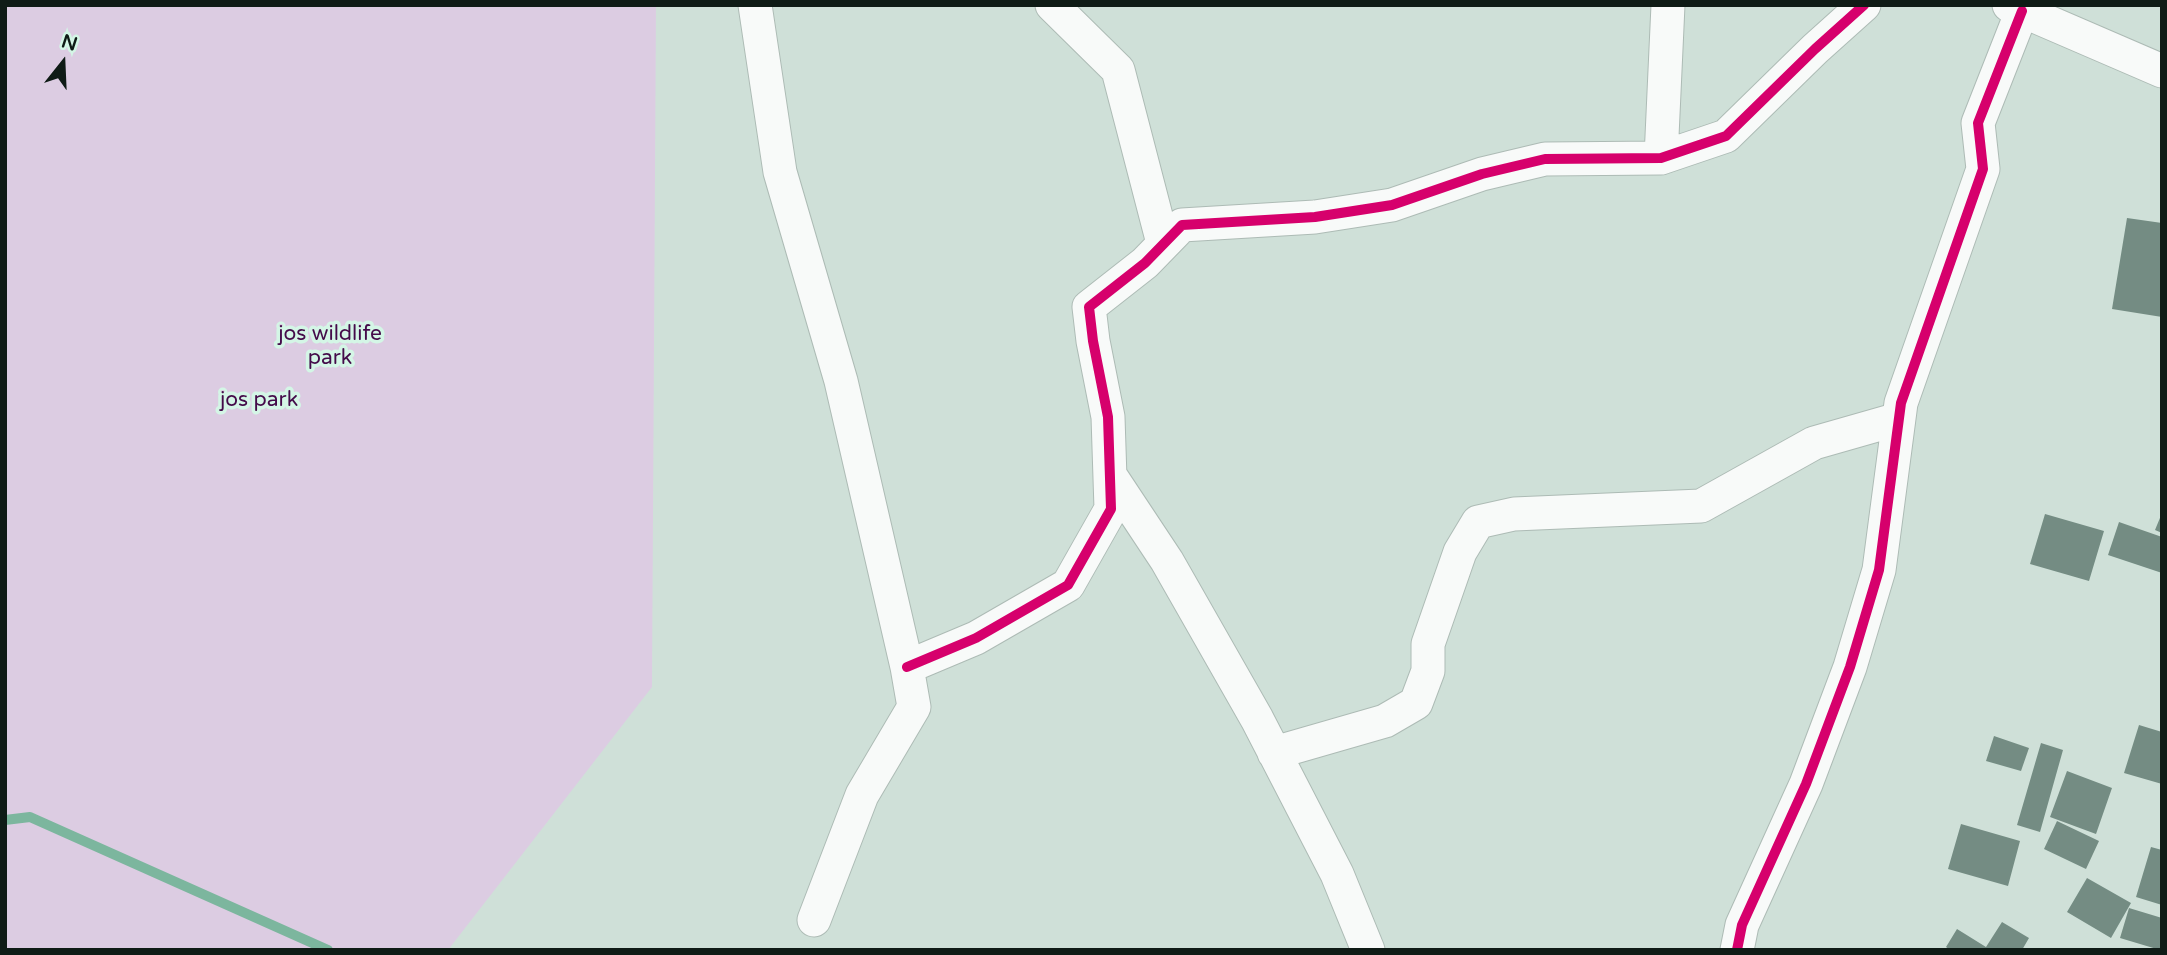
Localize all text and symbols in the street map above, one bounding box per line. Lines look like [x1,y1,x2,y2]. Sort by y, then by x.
north arrow [28,28,98,98]
text: N [59,30,80,56]
park label: jos wildlife park [278,321,382,371]
park label: jos park [220,387,298,413]

